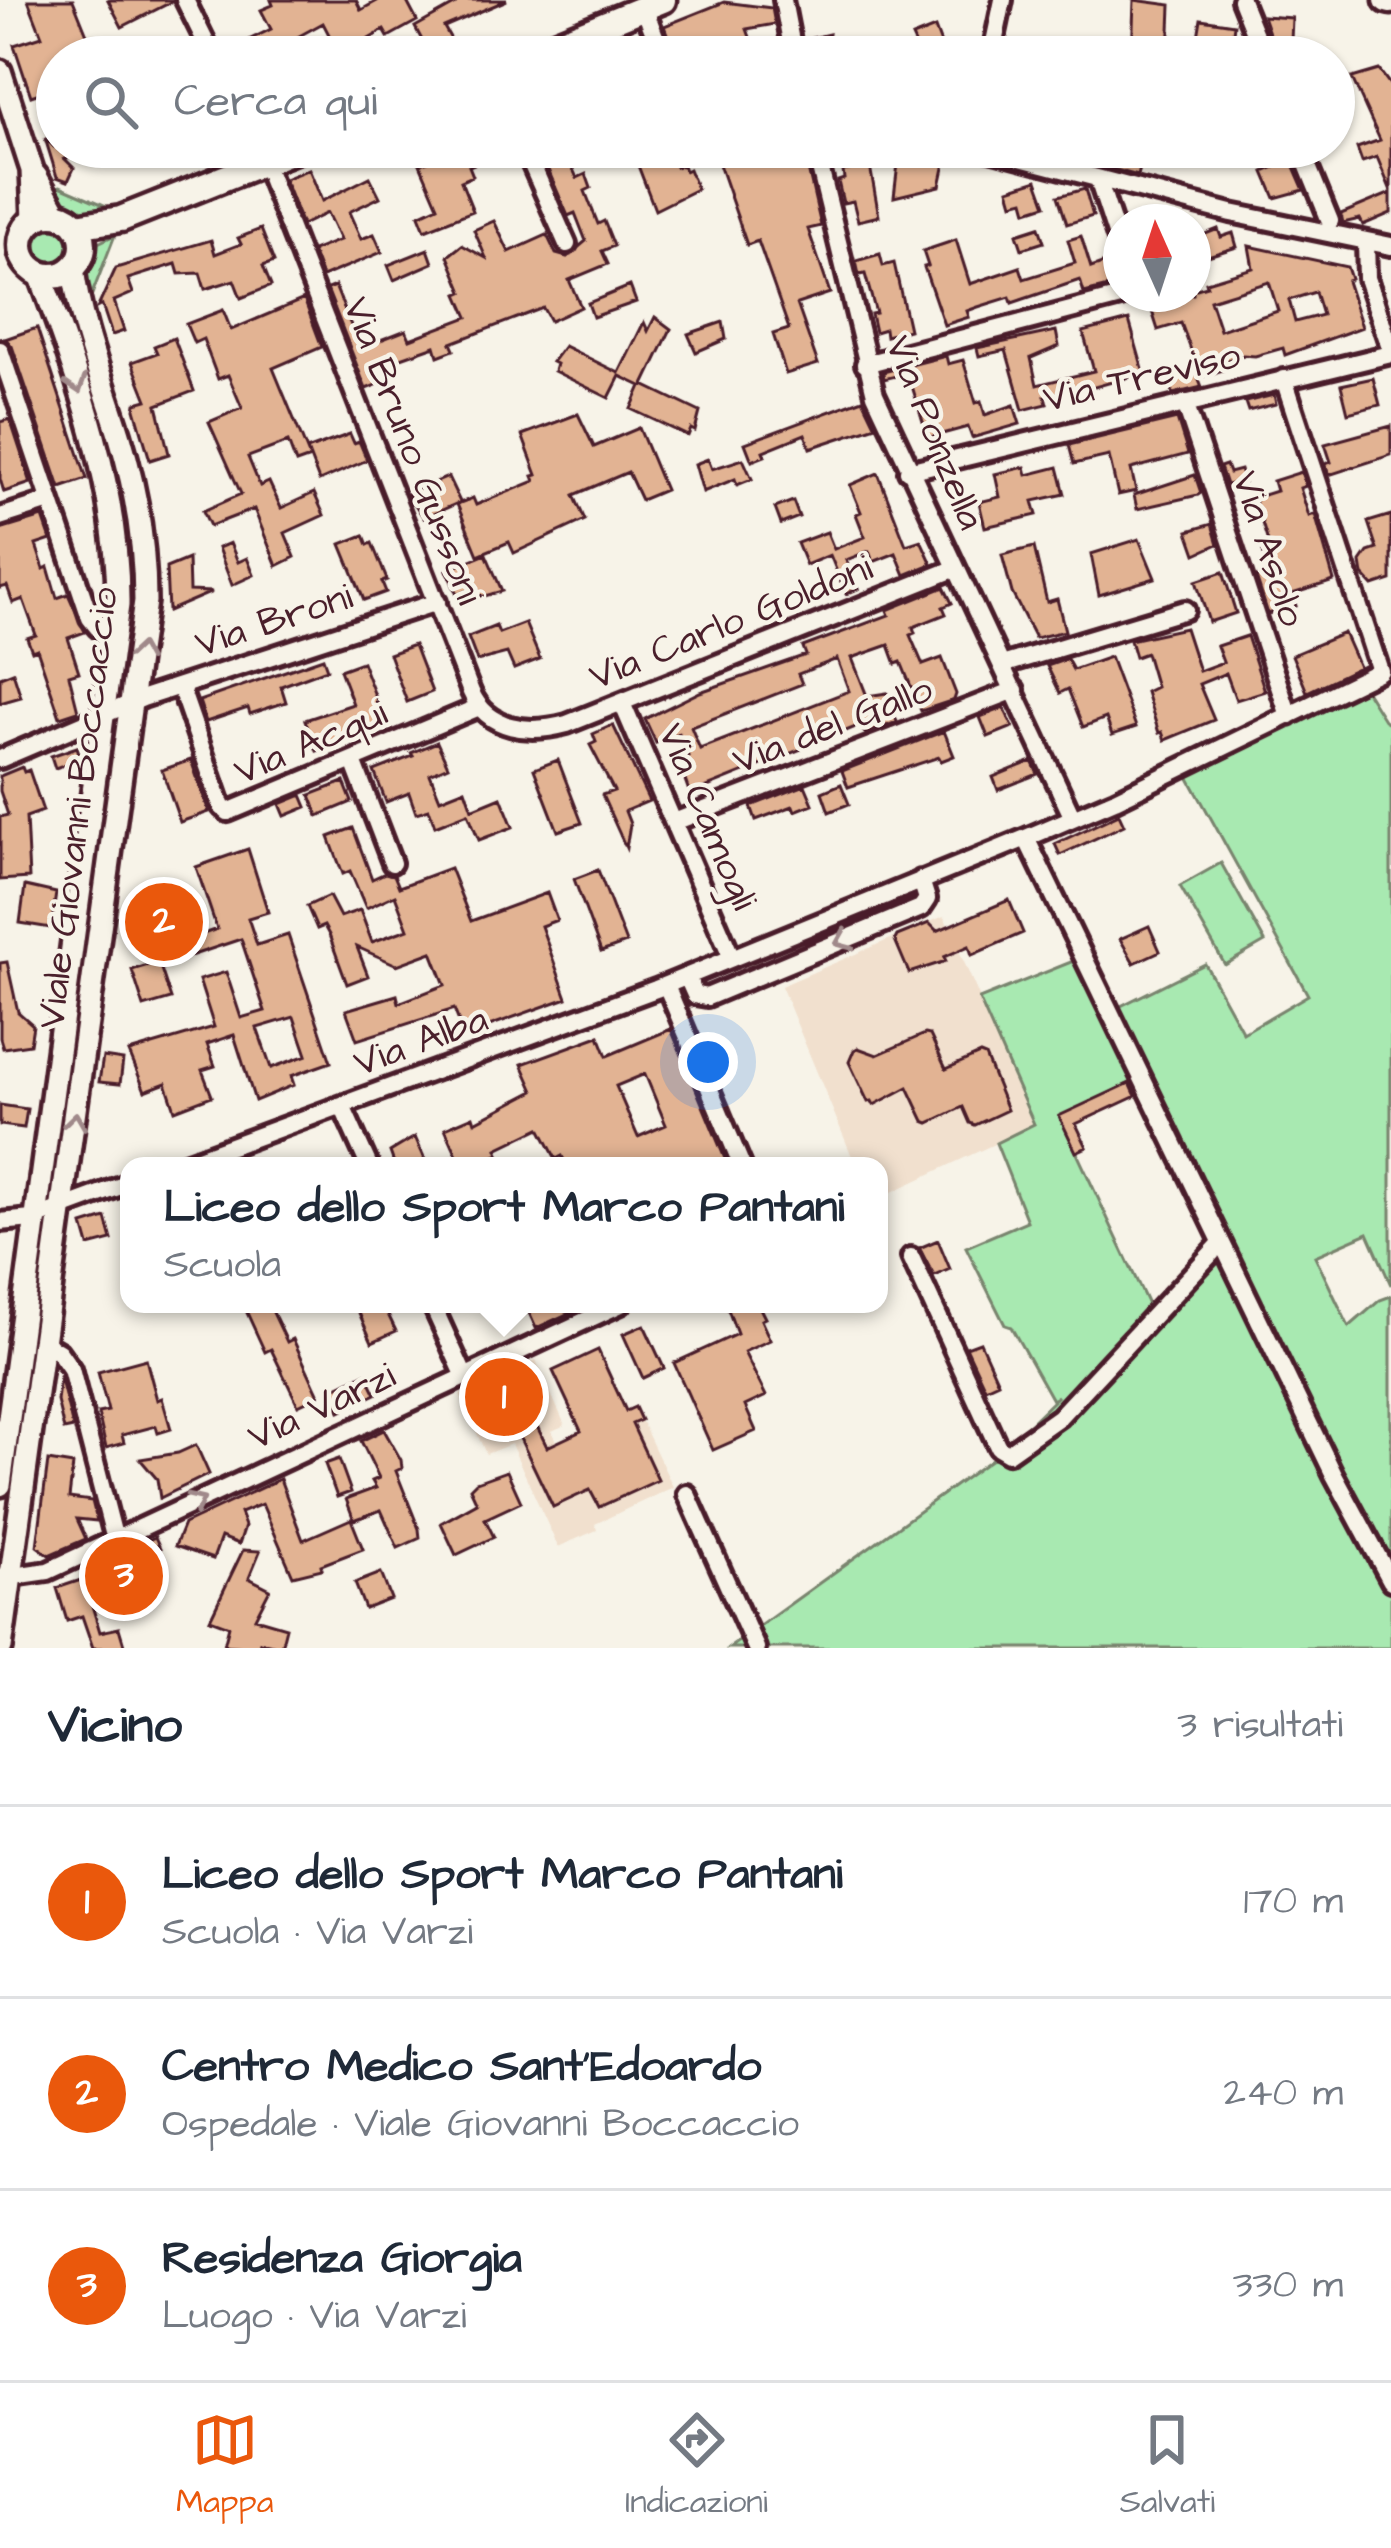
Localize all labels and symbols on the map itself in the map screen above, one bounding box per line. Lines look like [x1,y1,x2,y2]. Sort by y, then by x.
north arrow [1103,204,1211,312]
street label: Via Bruno Gussoni [329,290,496,613]
street label: Via Ponzella [871,328,997,538]
street label: Via Treviso [1038,329,1246,427]
one-way arrow [63,374,88,395]
street label: Via Asolo [1218,464,1318,634]
street label: Via Carlo Goldoni [581,542,881,704]
street label: Via Broni [188,570,360,672]
street label: Viale Giovanni Boccaccio [25,584,133,1032]
one-way arrow [126,642,151,662]
street label: Via del Gallo [725,663,941,789]
street label: Via Acqui [226,687,396,799]
street label: Via Camogli [644,715,771,919]
pin: 2 [125,877,203,967]
one-way arrow [833,927,854,951]
street label: Via Alba [347,993,496,1091]
your location [678,1032,738,1092]
one-way arrow [61,1111,87,1131]
street label: Via Varzi [240,1349,405,1465]
pin: 1 [465,1352,543,1442]
one-way arrow [185,1493,206,1516]
pin: 3 [85,1531,163,1621]

